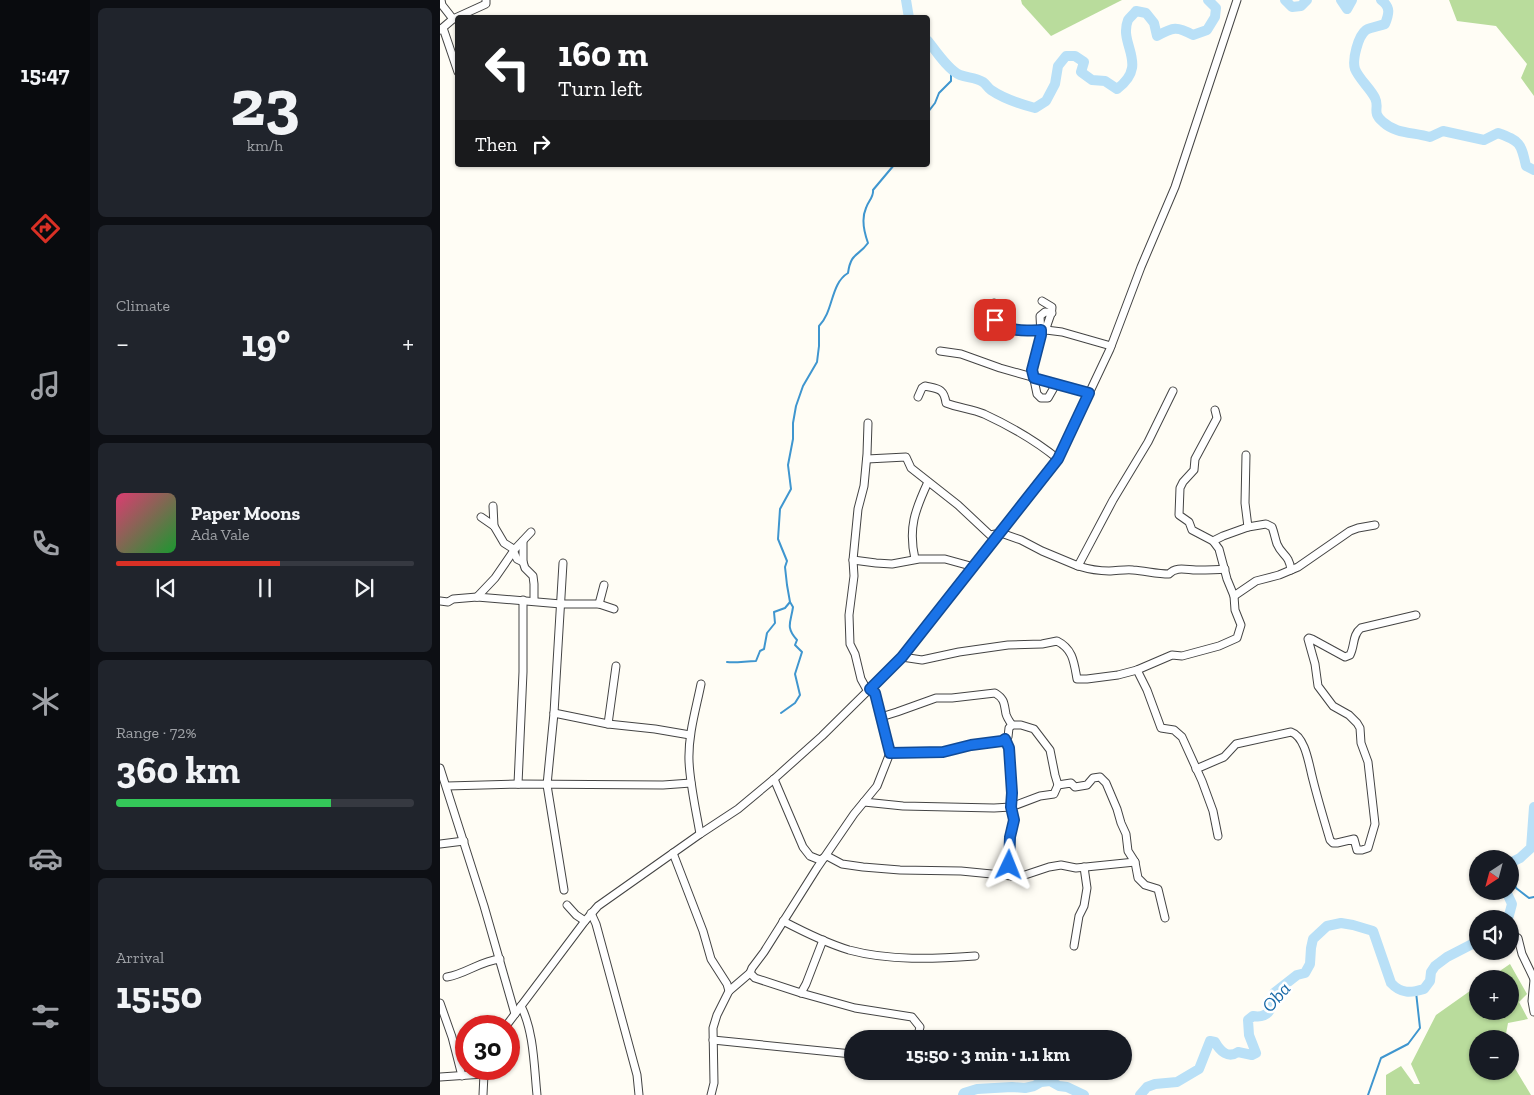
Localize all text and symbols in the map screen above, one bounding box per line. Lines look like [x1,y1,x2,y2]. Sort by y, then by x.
text: 160 m [558,33,648,75]
icon: left [475,35,540,100]
text: 15:47 [21,61,69,88]
text: 23 [230,64,300,142]
text: Turn left [558,75,642,102]
icon: right [527,130,555,158]
text: Then [475,133,517,156]
text: km/h [247,136,283,155]
icon: directions [28,211,63,246]
text: Climate [116,296,170,315]
pin [974,299,1016,341]
icon: arrive [981,306,1009,334]
text: 19° [241,320,290,366]
text: − [116,327,129,360]
text: + [402,327,414,360]
icon: music [28,368,63,403]
text: Paper Moons [191,502,300,525]
text: Ada Vale [191,525,250,544]
icon: phone [28,526,63,561]
icon: previous [152,574,180,602]
icon: pause [251,574,279,602]
icon: next [350,574,378,602]
icon: climate [28,684,63,719]
text: Range · 72% [116,723,197,742]
text: 360 km [116,747,240,793]
position arrow [982,838,1034,890]
icon: car [28,841,63,876]
north arrow [1469,850,1519,900]
map controls [1469,850,1519,1080]
button: sound [1469,910,1519,960]
text: Arrival [116,948,164,967]
button: + [1469,970,1519,1020]
text: 15:50 [116,972,202,1018]
water label: Oba [1257,977,1295,1017]
icon: filters [28,999,63,1034]
speed limit sign: 30 [455,1015,520,1080]
button: − [1469,1030,1519,1080]
text: 15:50 · 3 min · 1.1 km [906,1043,1070,1066]

